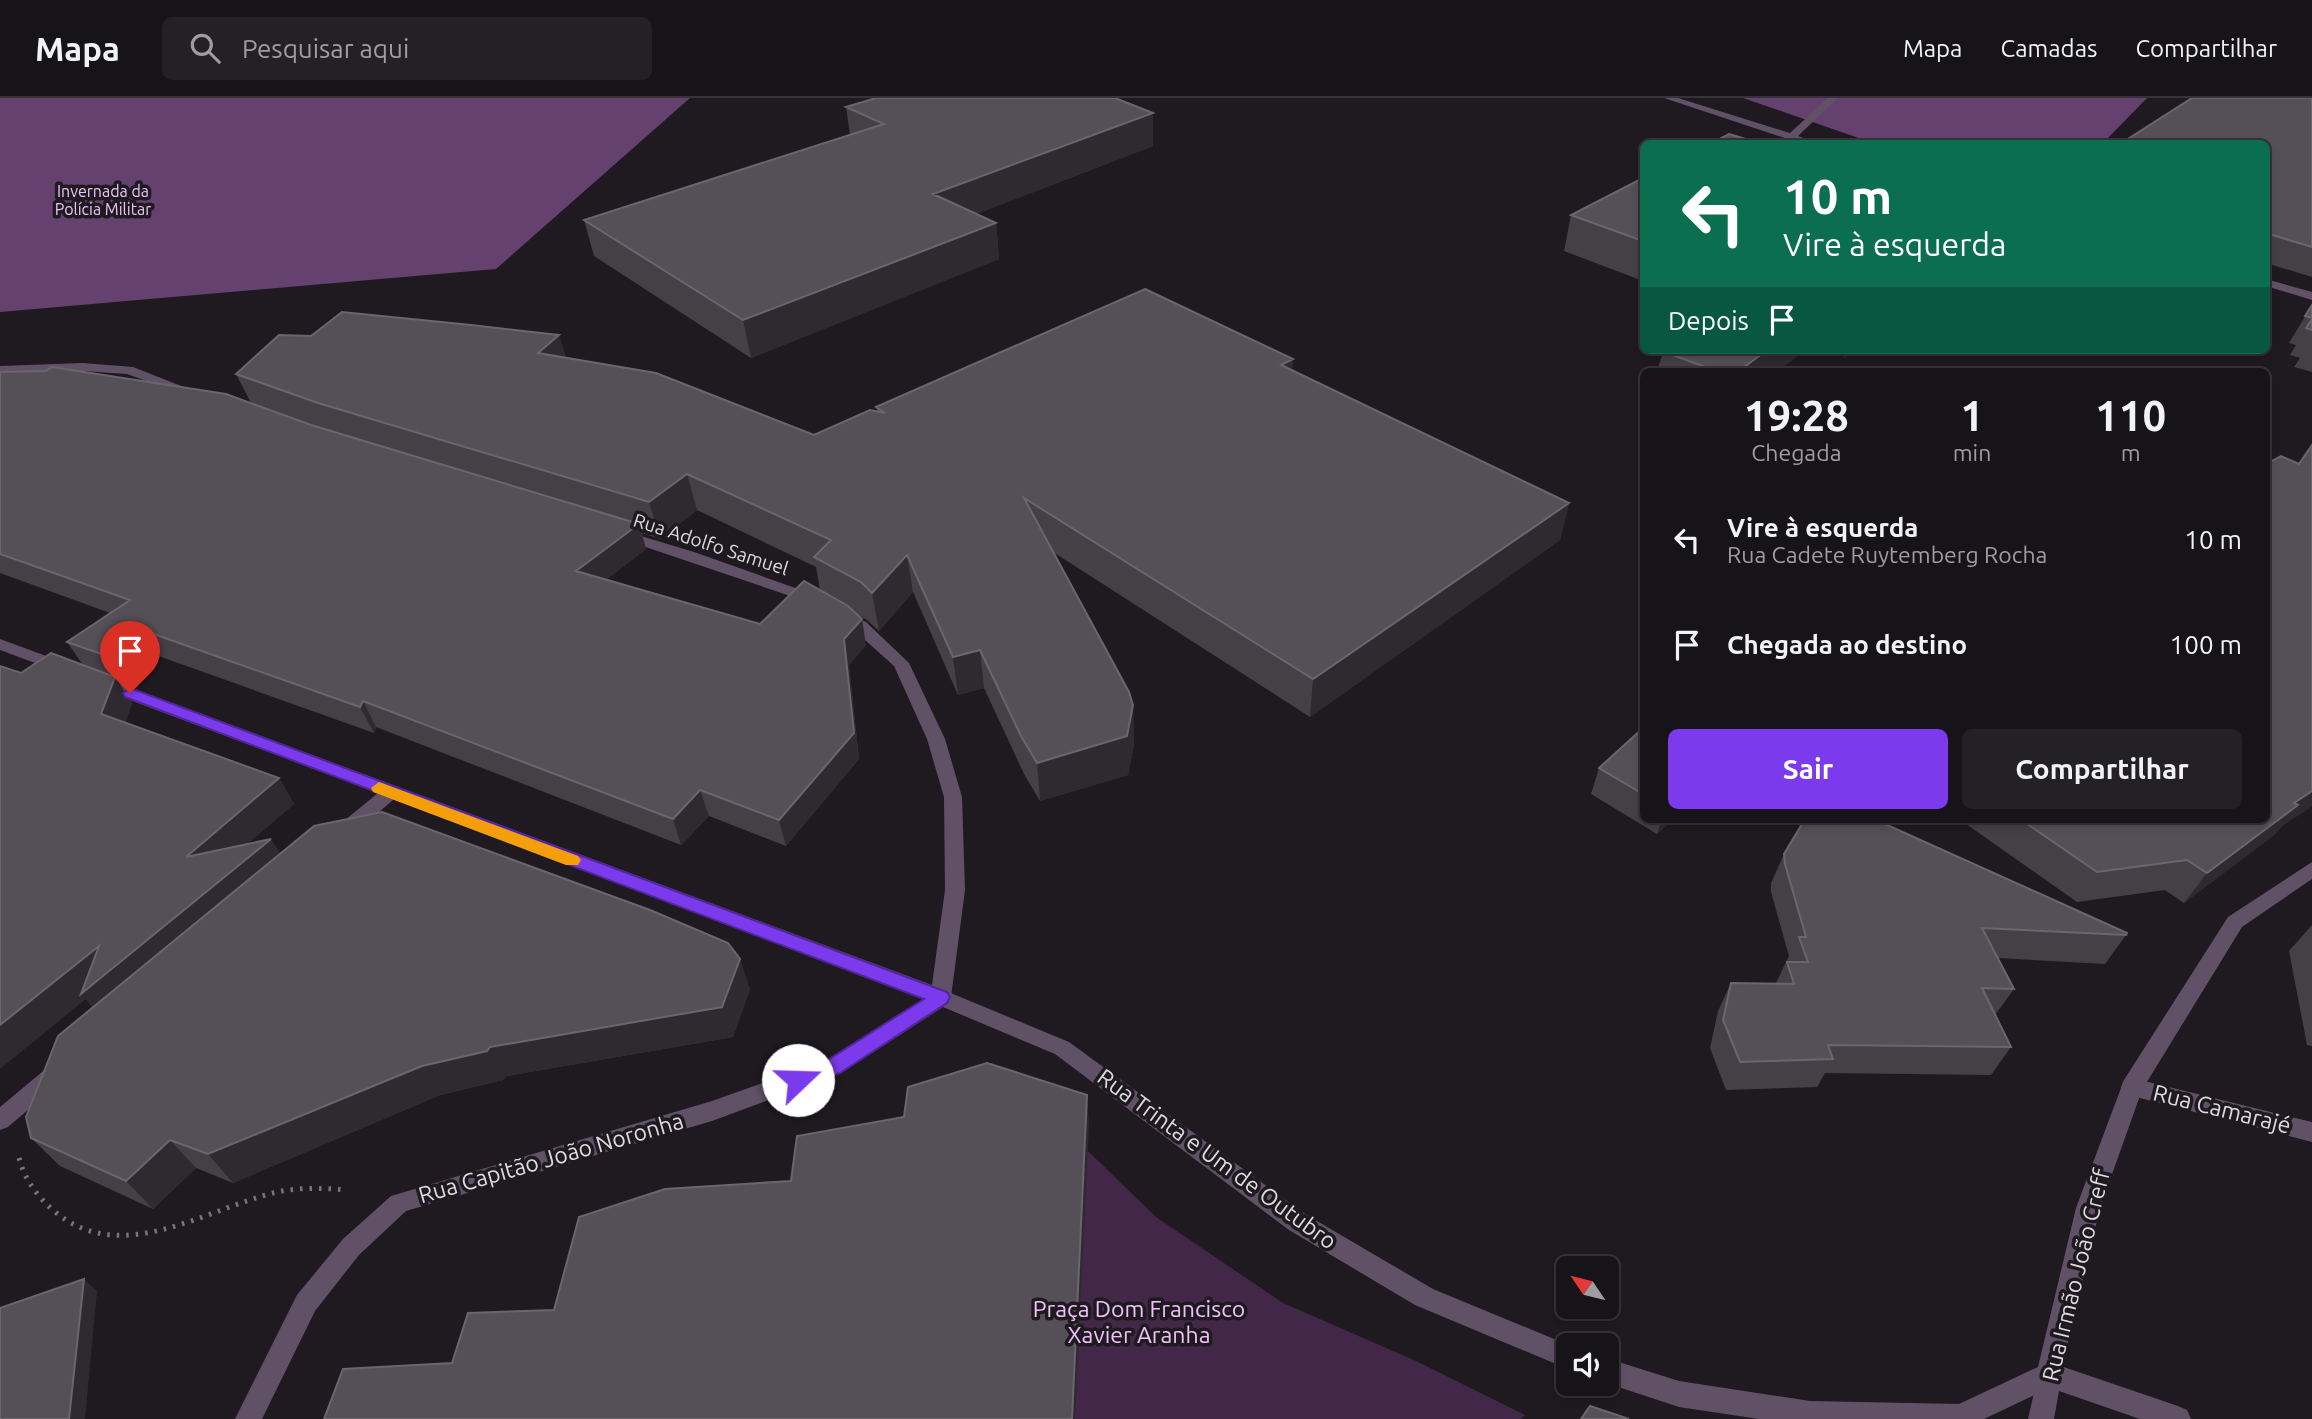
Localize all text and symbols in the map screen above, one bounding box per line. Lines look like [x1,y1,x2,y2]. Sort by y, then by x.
search box [162,17,652,80]
icon: search [186,29,224,67]
text: Mapa [35,30,120,67]
text: Pesquisar aqui [242,34,409,63]
text: Mapa [1903,35,1962,62]
text: Camadas [2000,35,2097,62]
text: Compartilhar [2135,35,2277,62]
icon: left [1668,168,1759,259]
text: 10 m [1783,168,1892,223]
park label: Invernada da Polícia Militar [55,182,151,218]
text: Vire à esquerda [1783,226,2006,262]
icon: arrive [1763,301,1801,339]
text: Depois [1668,306,1749,335]
text: 19:28 [1744,392,1849,439]
text: 1 [1960,392,1984,439]
text: 110 [2095,392,2166,439]
text: Chegada [1751,440,1841,465]
text: min [1953,440,1991,465]
text: m [2121,440,2141,465]
street label: Rua Adolfo Samuel [631,509,791,579]
text: Vire à esquerda [1727,513,1918,542]
icon: left [1668,521,1706,559]
text: 10 m [2184,525,2242,554]
text: Rua Cadete Ruytemberg Rocha [1727,542,2047,567]
pin [100,621,160,693]
icon: arrive [1668,626,1706,664]
text: Chegada ao destino [1727,630,1967,659]
text: 100 m [2170,630,2242,659]
icon: arrive [111,632,149,670]
button: Sair [1668,729,1948,809]
button: Compartilhar [1962,729,2242,809]
position arrow [761,1043,835,1117]
street label: Rua Trinta e Um de Outubro [1093,1064,1342,1254]
street label: Rua Camarajé [2151,1079,2294,1138]
street label: Rua Capitão João Noronha [415,1108,686,1207]
street label: Rua Irmão João Creff [2037,1166,2114,1384]
north arrow [1556,1256,1619,1320]
map controls [1556,1256,1619,1396]
park label: Praça Dom Francisco Xavier Aranha [1033,1296,1245,1347]
button: sound [1556,1333,1619,1396]

